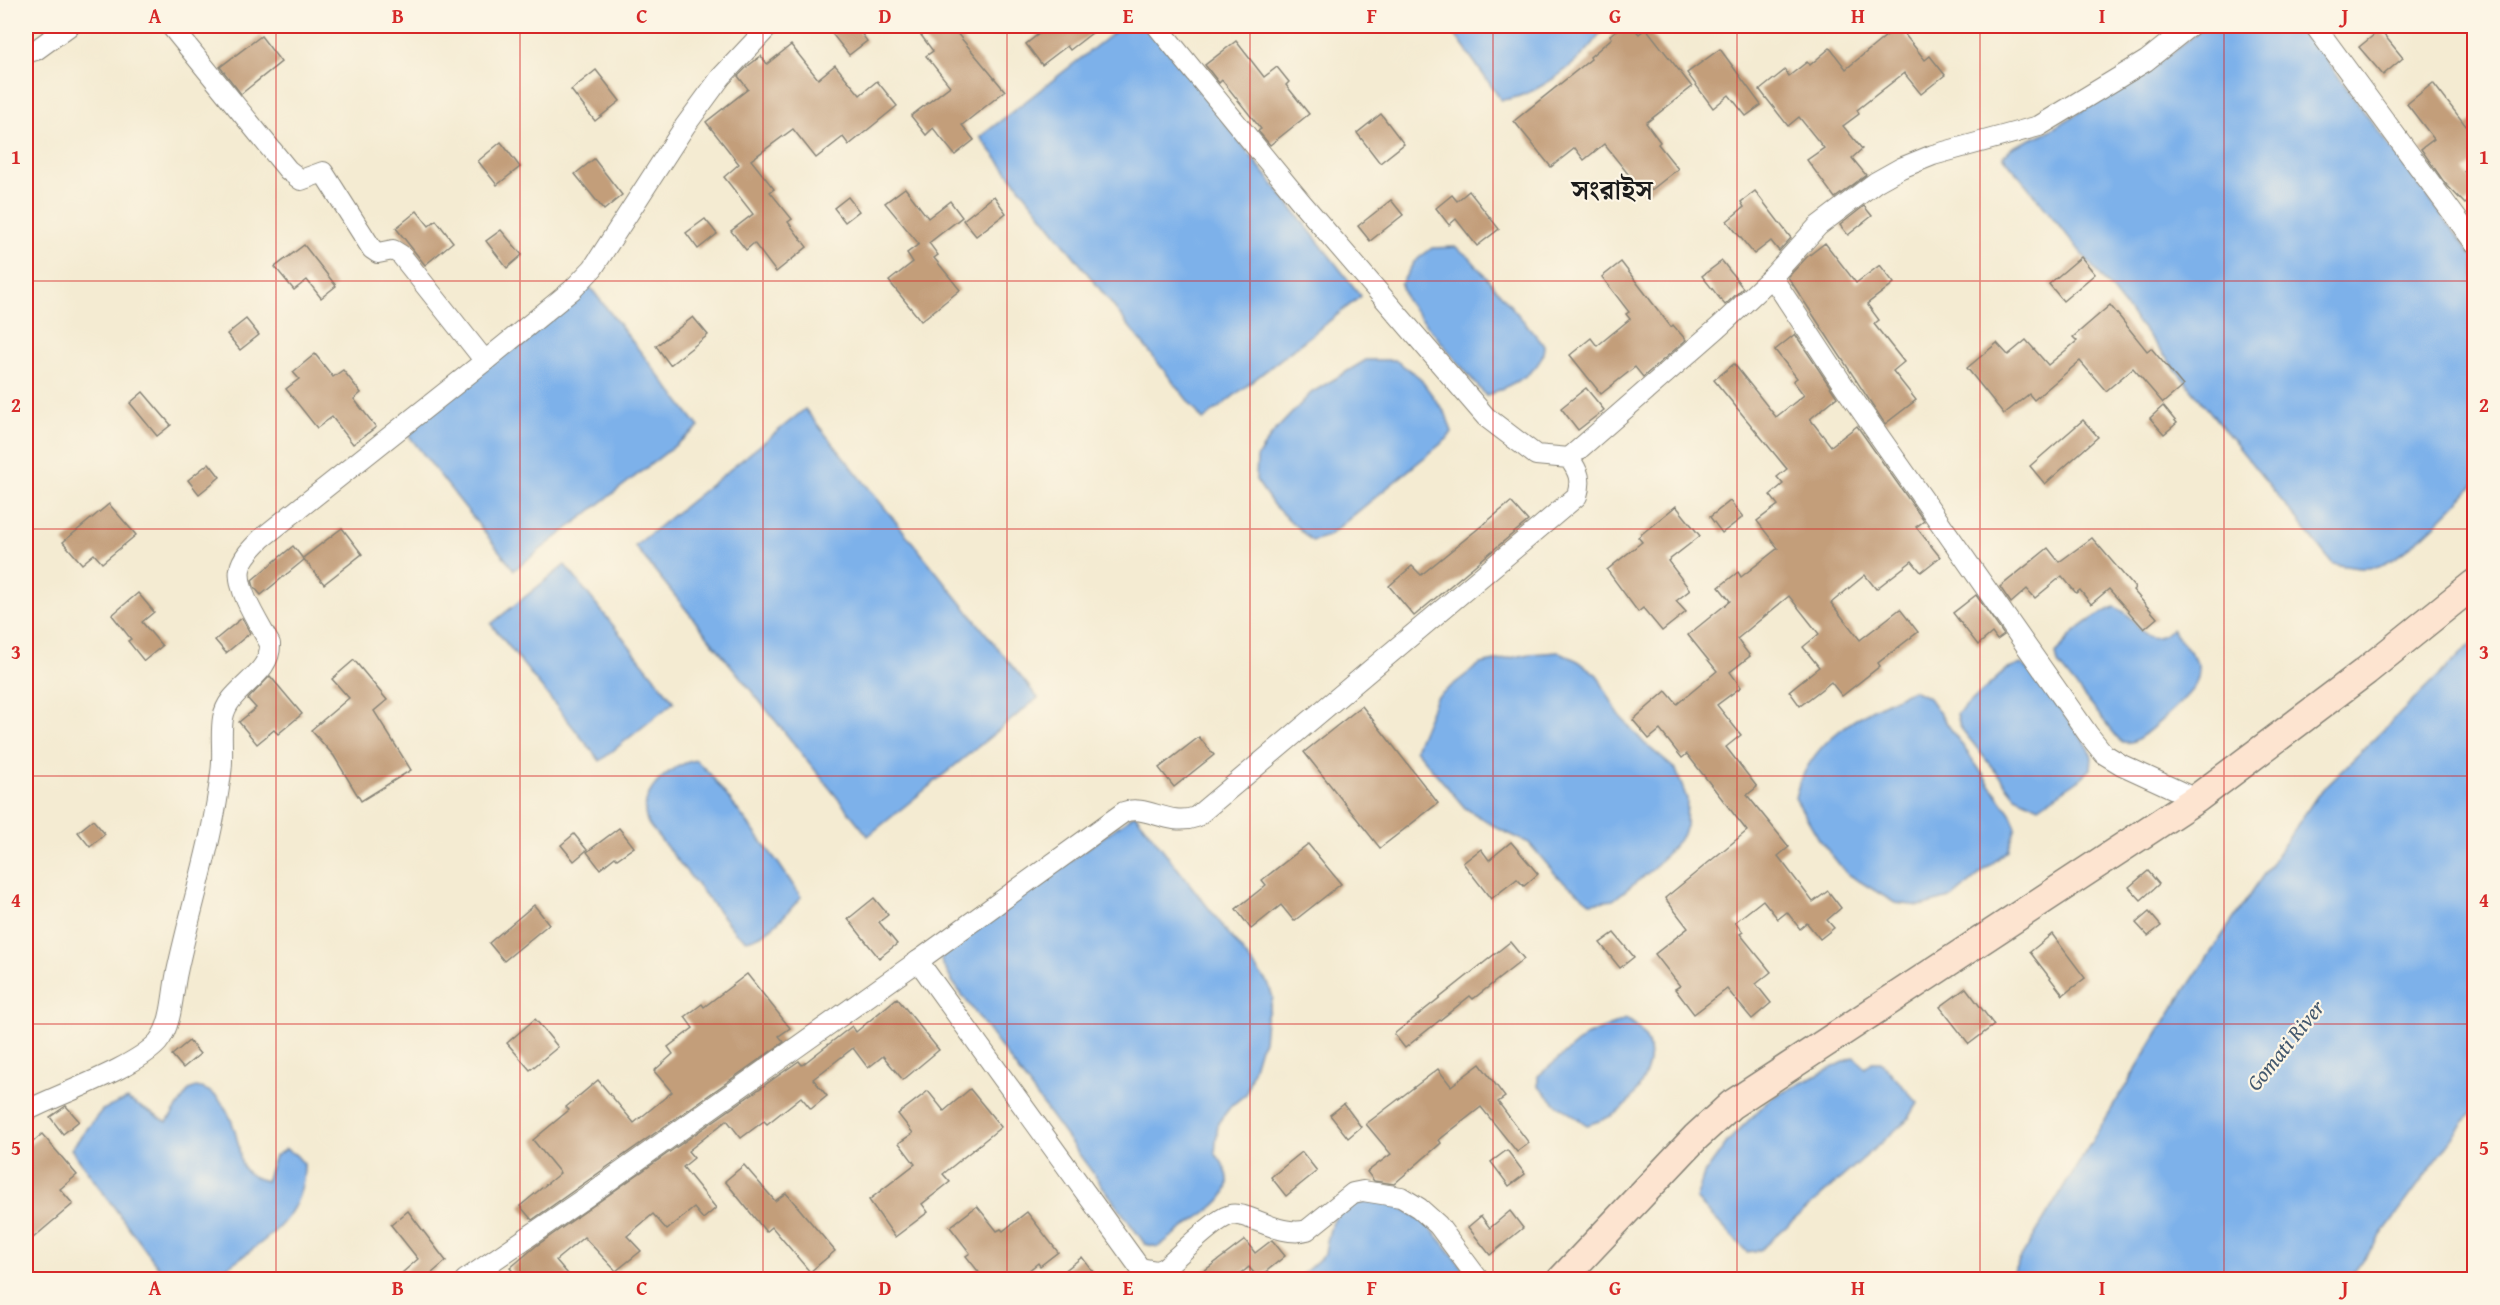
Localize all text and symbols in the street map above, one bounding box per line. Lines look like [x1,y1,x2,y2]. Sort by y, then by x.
text: A [149,1,162,30]
text: B [392,1,404,30]
text: C [636,1,648,30]
text: D [878,1,892,30]
text: E [1123,1,1134,30]
text: F [1367,1,1377,30]
text: G [1609,1,1621,30]
text: H [1851,1,1865,30]
text: I [2099,1,2105,30]
text: J [2339,1,2349,30]
text: 1 [11,142,21,171]
text: 1 [2479,142,2489,171]
district label: সংরাইস [1570,169,1654,209]
text: 2 [11,390,21,419]
text: 2 [2479,390,2489,419]
text: 3 [11,637,21,666]
text: 3 [2479,637,2489,666]
text: 4 [11,885,21,914]
text: 4 [2479,885,2489,914]
water label: Gomati River [2238,992,2332,1097]
text: 5 [11,1133,21,1162]
text: 5 [2479,1133,2489,1162]
text: A [149,1273,162,1302]
text: B [392,1273,404,1302]
text: C [636,1273,648,1302]
text: D [878,1273,892,1302]
text: E [1123,1273,1134,1302]
text: F [1367,1273,1377,1302]
text: G [1609,1273,1621,1302]
text: H [1851,1273,1865,1302]
text: I [2099,1273,2105,1302]
text: J [2339,1273,2349,1302]

